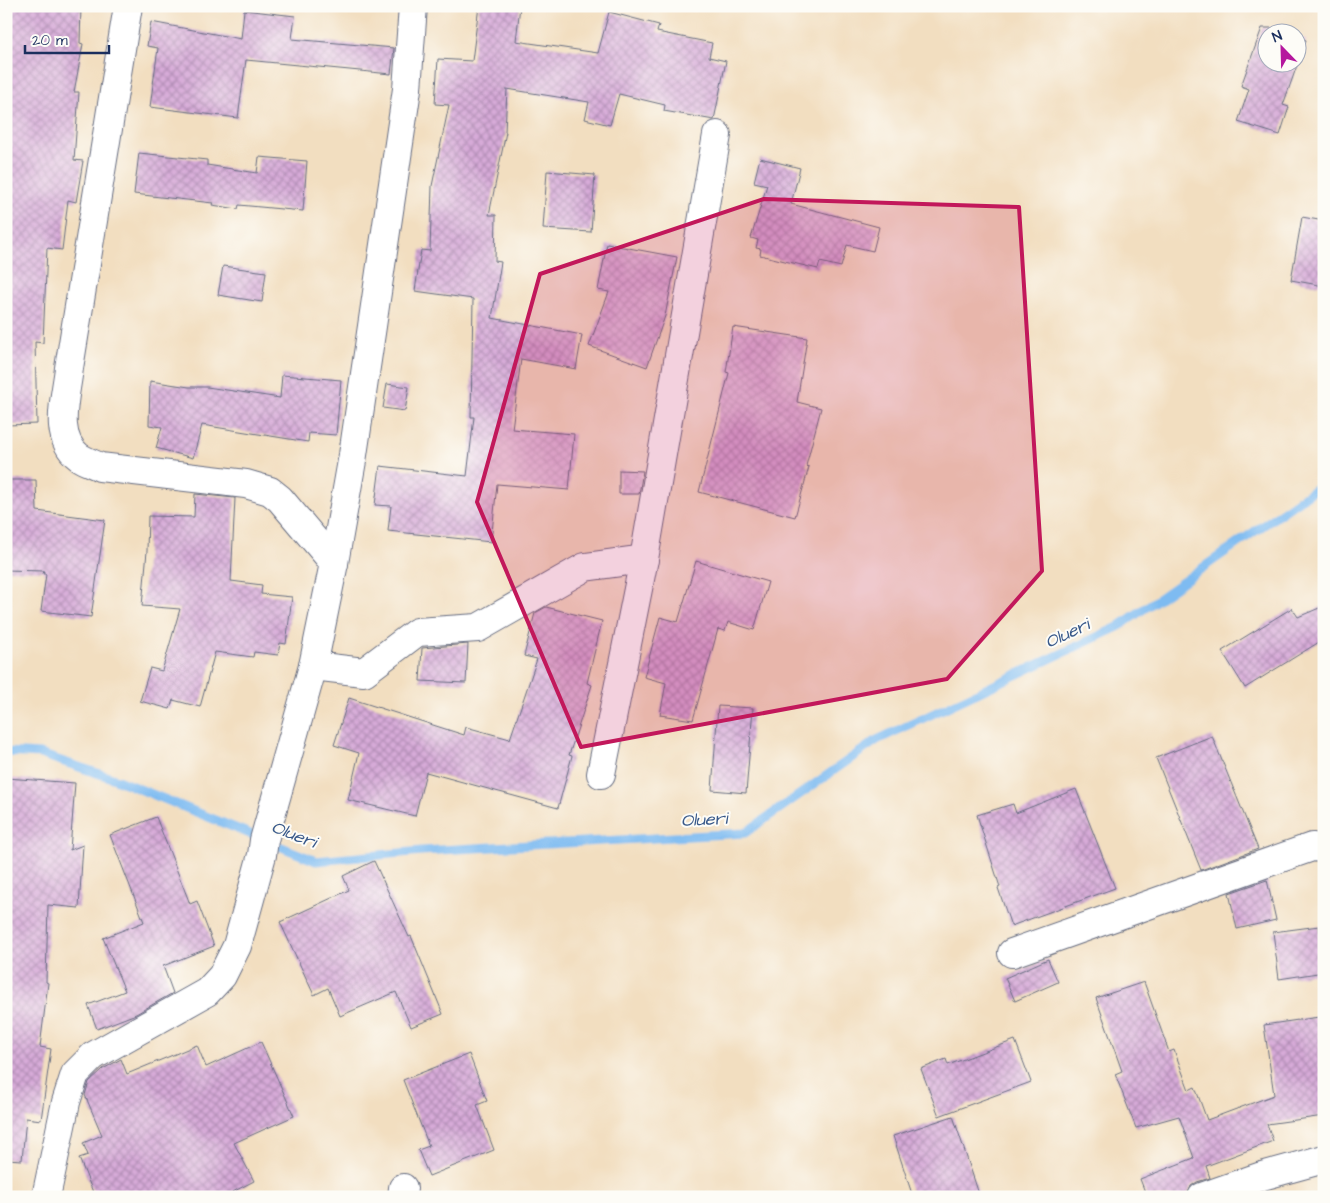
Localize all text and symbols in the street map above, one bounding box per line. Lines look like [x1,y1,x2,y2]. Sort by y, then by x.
scale bar [25,22,109,54]
north arrow [1258,22,1308,72]
text: N [1269,26,1285,48]
text: 20 m [32,30,68,51]
water label: Olueri [1041,611,1096,655]
water label: Olueri [680,806,730,833]
water label: Olueri [268,814,322,855]

